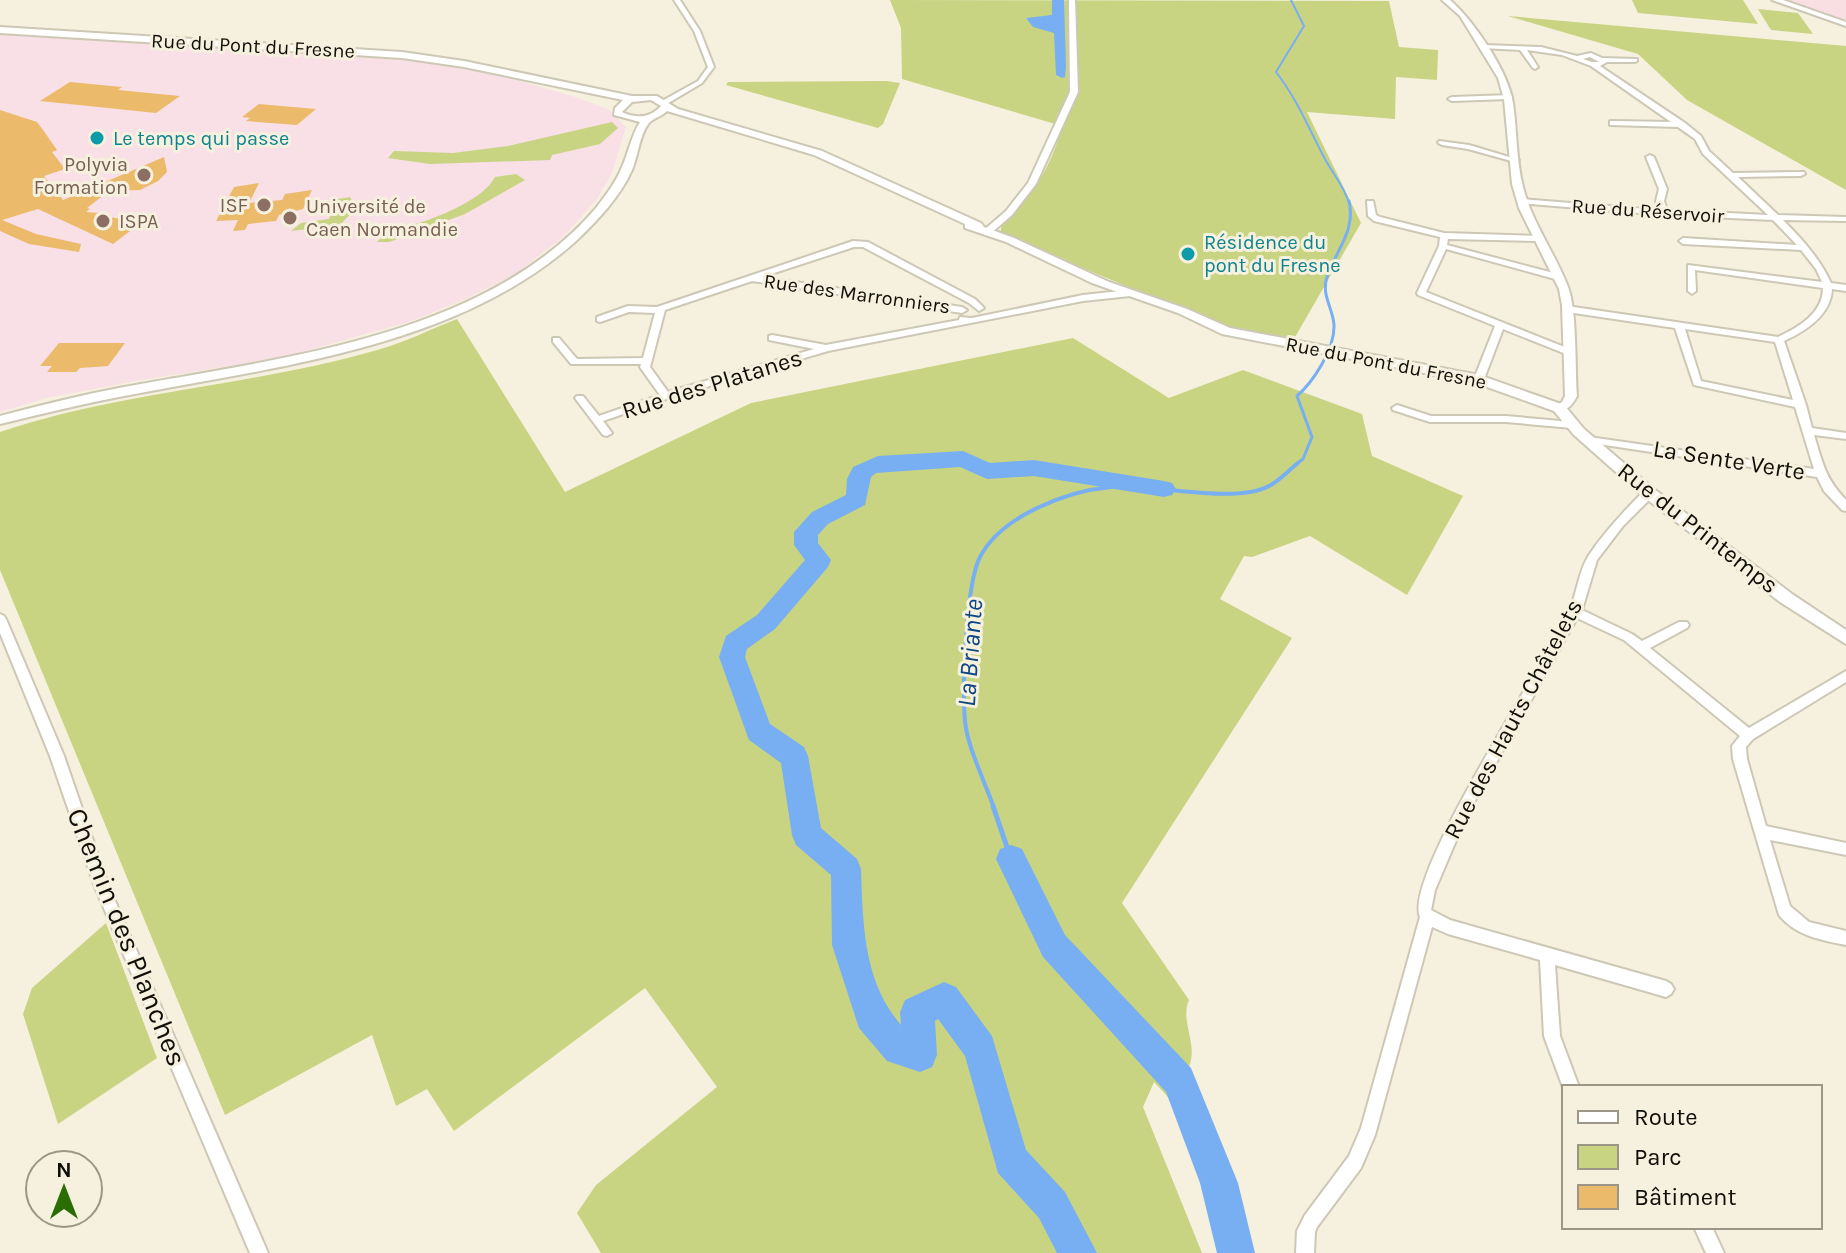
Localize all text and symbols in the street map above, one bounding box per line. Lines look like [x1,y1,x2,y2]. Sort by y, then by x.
street label: Rue du Pont du Fresne [151,29,355,63]
place label: Le temps qui passe [113,127,289,150]
marker: Le temps qui passe [88,129,106,147]
place label: Polyvia Formation [34,153,128,199]
marker: Polyvia Formation [135,166,153,184]
place label: ISF [220,194,248,217]
street label: Rue du Réservoir [1571,194,1726,228]
place label: Université de Caen Normandie [306,195,458,241]
marker: ISF [255,196,273,214]
marker: Université de Caen Normandie [281,209,299,227]
place label: ISPA [119,210,158,233]
marker: ISPA [94,212,112,230]
place label: Résidence du pont du Fresne [1204,231,1341,277]
marker: Résidence du pont du Fresne [1179,245,1197,263]
street label: Rue des Marronniers [762,270,952,318]
street label: Rue du Pont du Fresne [1284,332,1488,394]
street label: Rue des Platanes [618,343,806,425]
street label: La Sente Verte [1651,434,1807,486]
street label: Rue du Printemps [1612,457,1784,599]
street label: Rue des Hauts Châtelets [1438,594,1588,844]
water label: La Briante [951,598,989,708]
street label: Chemin des Planches [60,803,194,1071]
legend [1562,1085,1822,1229]
text: Route [1634,1103,1698,1131]
text: Parc [1634,1143,1682,1171]
north arrow [24,1149,104,1229]
text: N [56,1157,72,1183]
text: Bâtiment [1634,1183,1737,1211]

